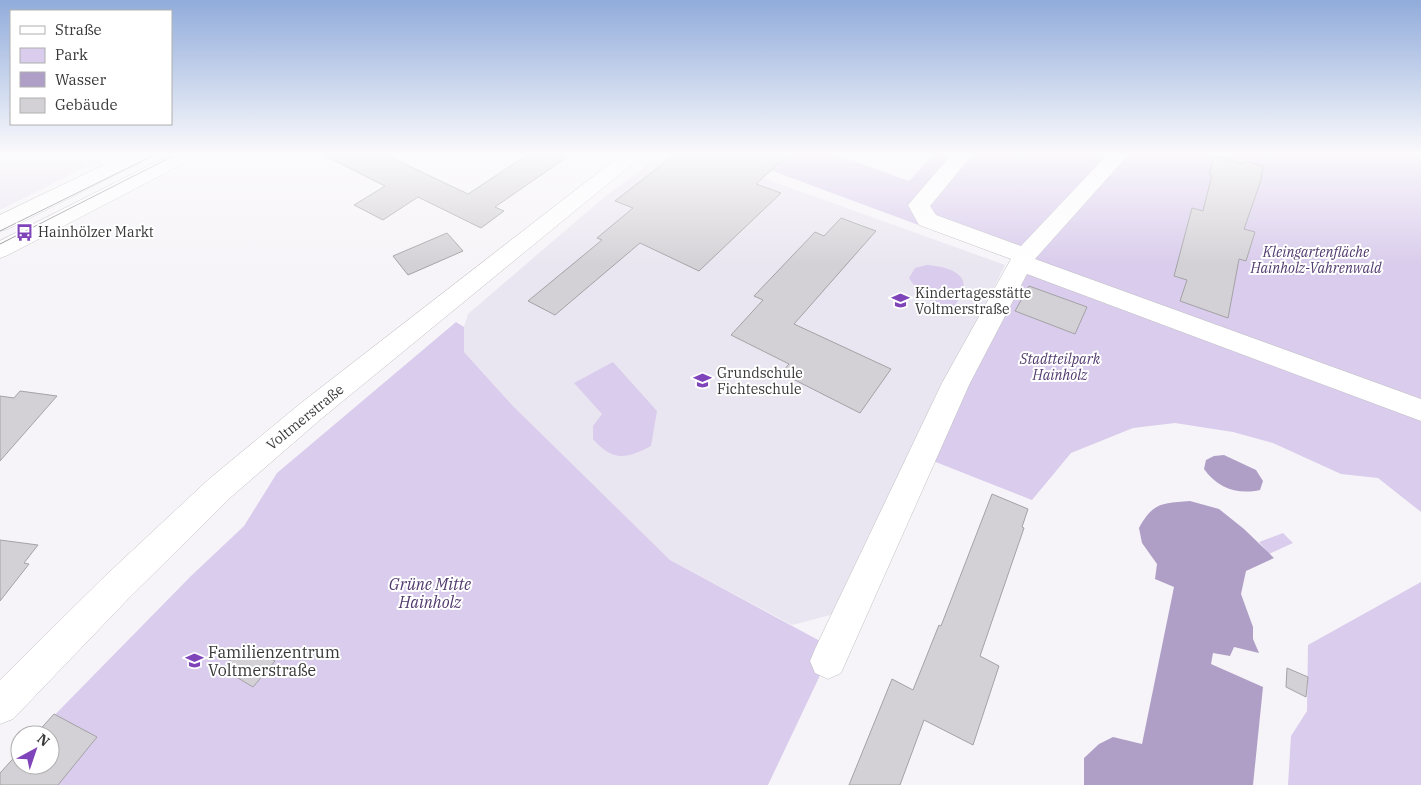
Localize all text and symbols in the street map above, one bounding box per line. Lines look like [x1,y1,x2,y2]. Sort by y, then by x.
legend [10,10,172,125]
text: Straße [55,20,102,39]
text: Park [55,45,88,64]
text: Wasser [55,70,106,89]
text: Gebäude [55,95,118,114]
bus stop icon: Hainhölzer Markt [14,222,34,242]
place label: Hainhölzer Markt [38,223,154,241]
park label: Kleingartenfläche Hainholz-Vahrenwald [1249,243,1382,277]
place label: Kindertagesstätte Voltmerstraße [915,284,1031,318]
school or university icon: Kindertagesstätte Voltmerstraße [891,291,911,311]
park label: Stadtteilpark Hainholz [1019,350,1101,384]
place label: Grundschule Fichteschule [717,364,803,398]
school or university icon: Grundschule Fichteschule [693,371,713,391]
street label: Voltmerstraße [263,380,347,454]
park label: Grüne Mitte Hainholz [389,574,471,612]
place label: Familienzentrum Voltmerstraße [208,642,340,680]
school or university icon: Familienzentrum Voltmerstraße [184,651,204,671]
north arrow [10,725,60,775]
text: N [33,730,53,750]

